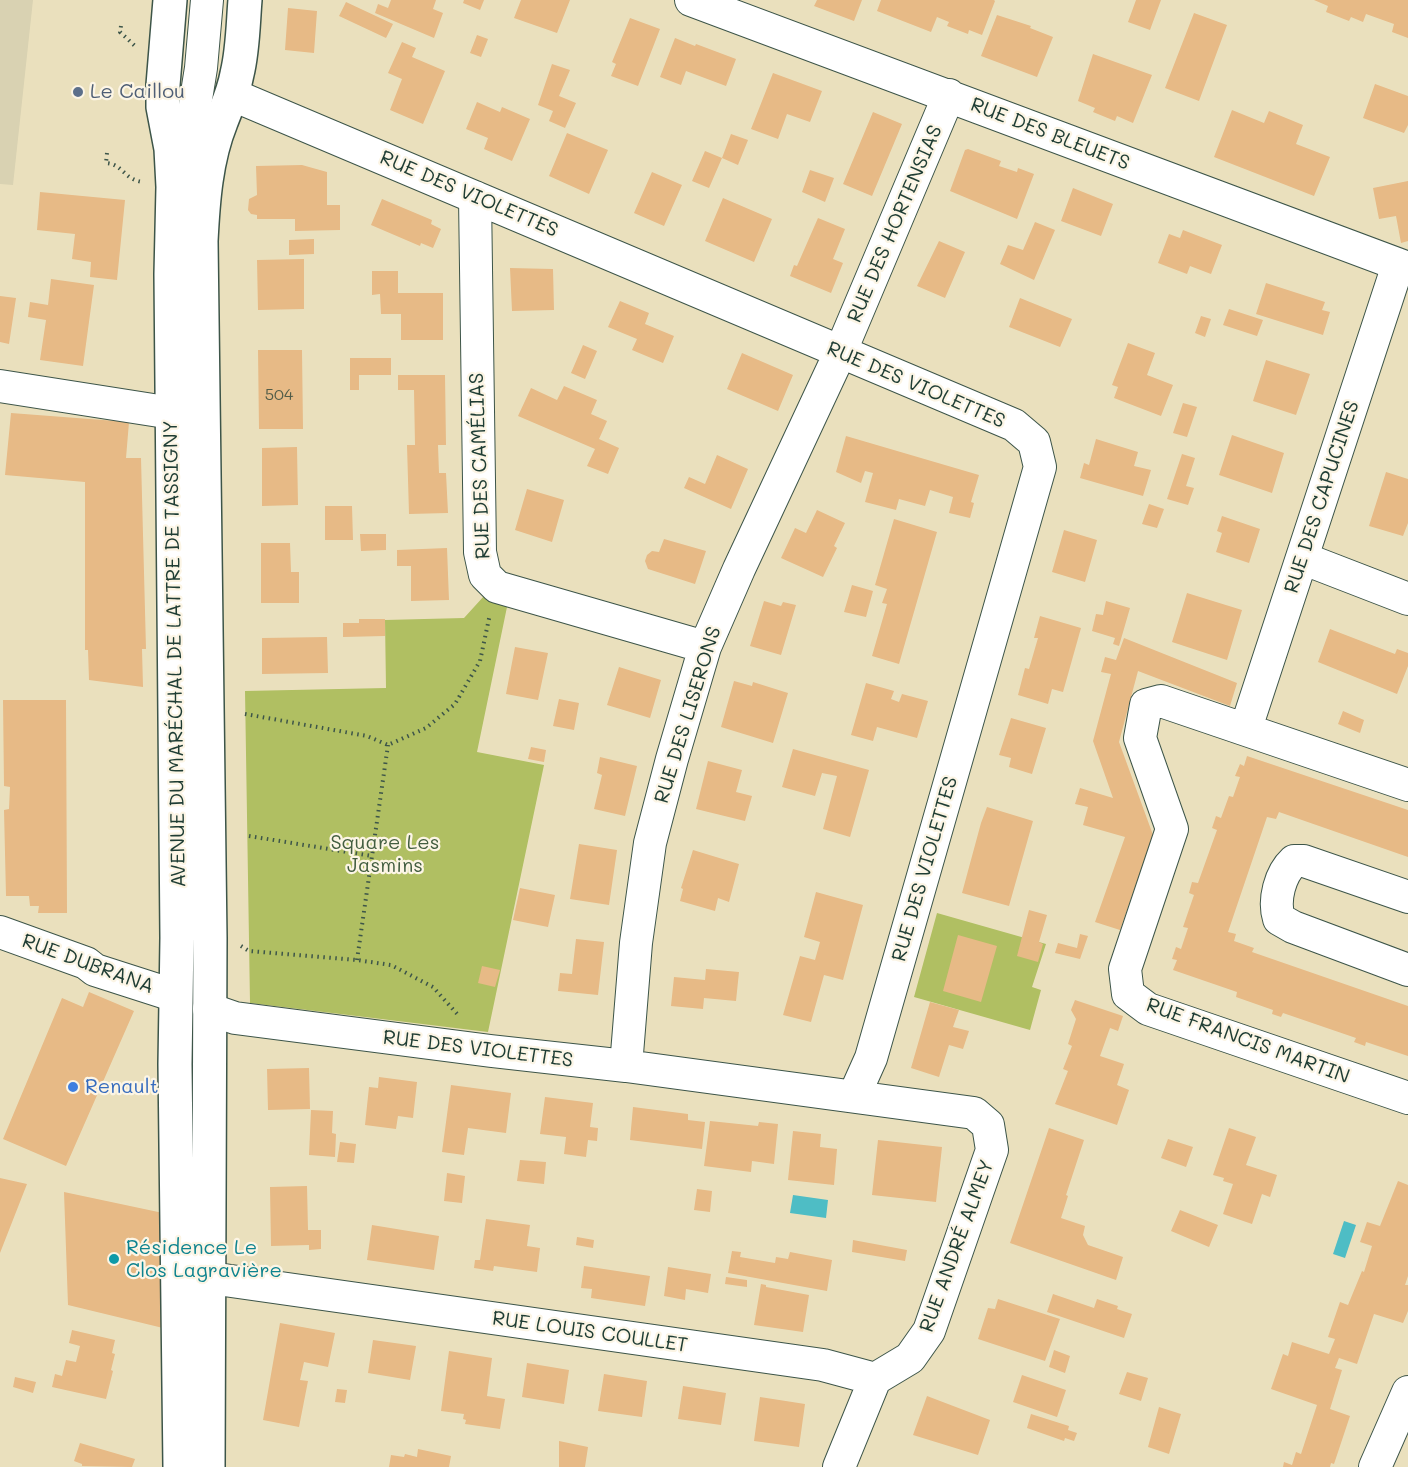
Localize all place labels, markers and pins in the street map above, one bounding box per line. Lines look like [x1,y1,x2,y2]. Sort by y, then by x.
place label: Le Caillou [90,80,185,104]
marker: Le Caillou [71,85,85,99]
place label: Renault [85,1075,158,1099]
marker: Renault [66,1080,80,1094]
place label: Résidence Le Clos Lagravière [126,1236,282,1283]
marker: Résidence Le Clos Lagravière [107,1252,121,1266]

